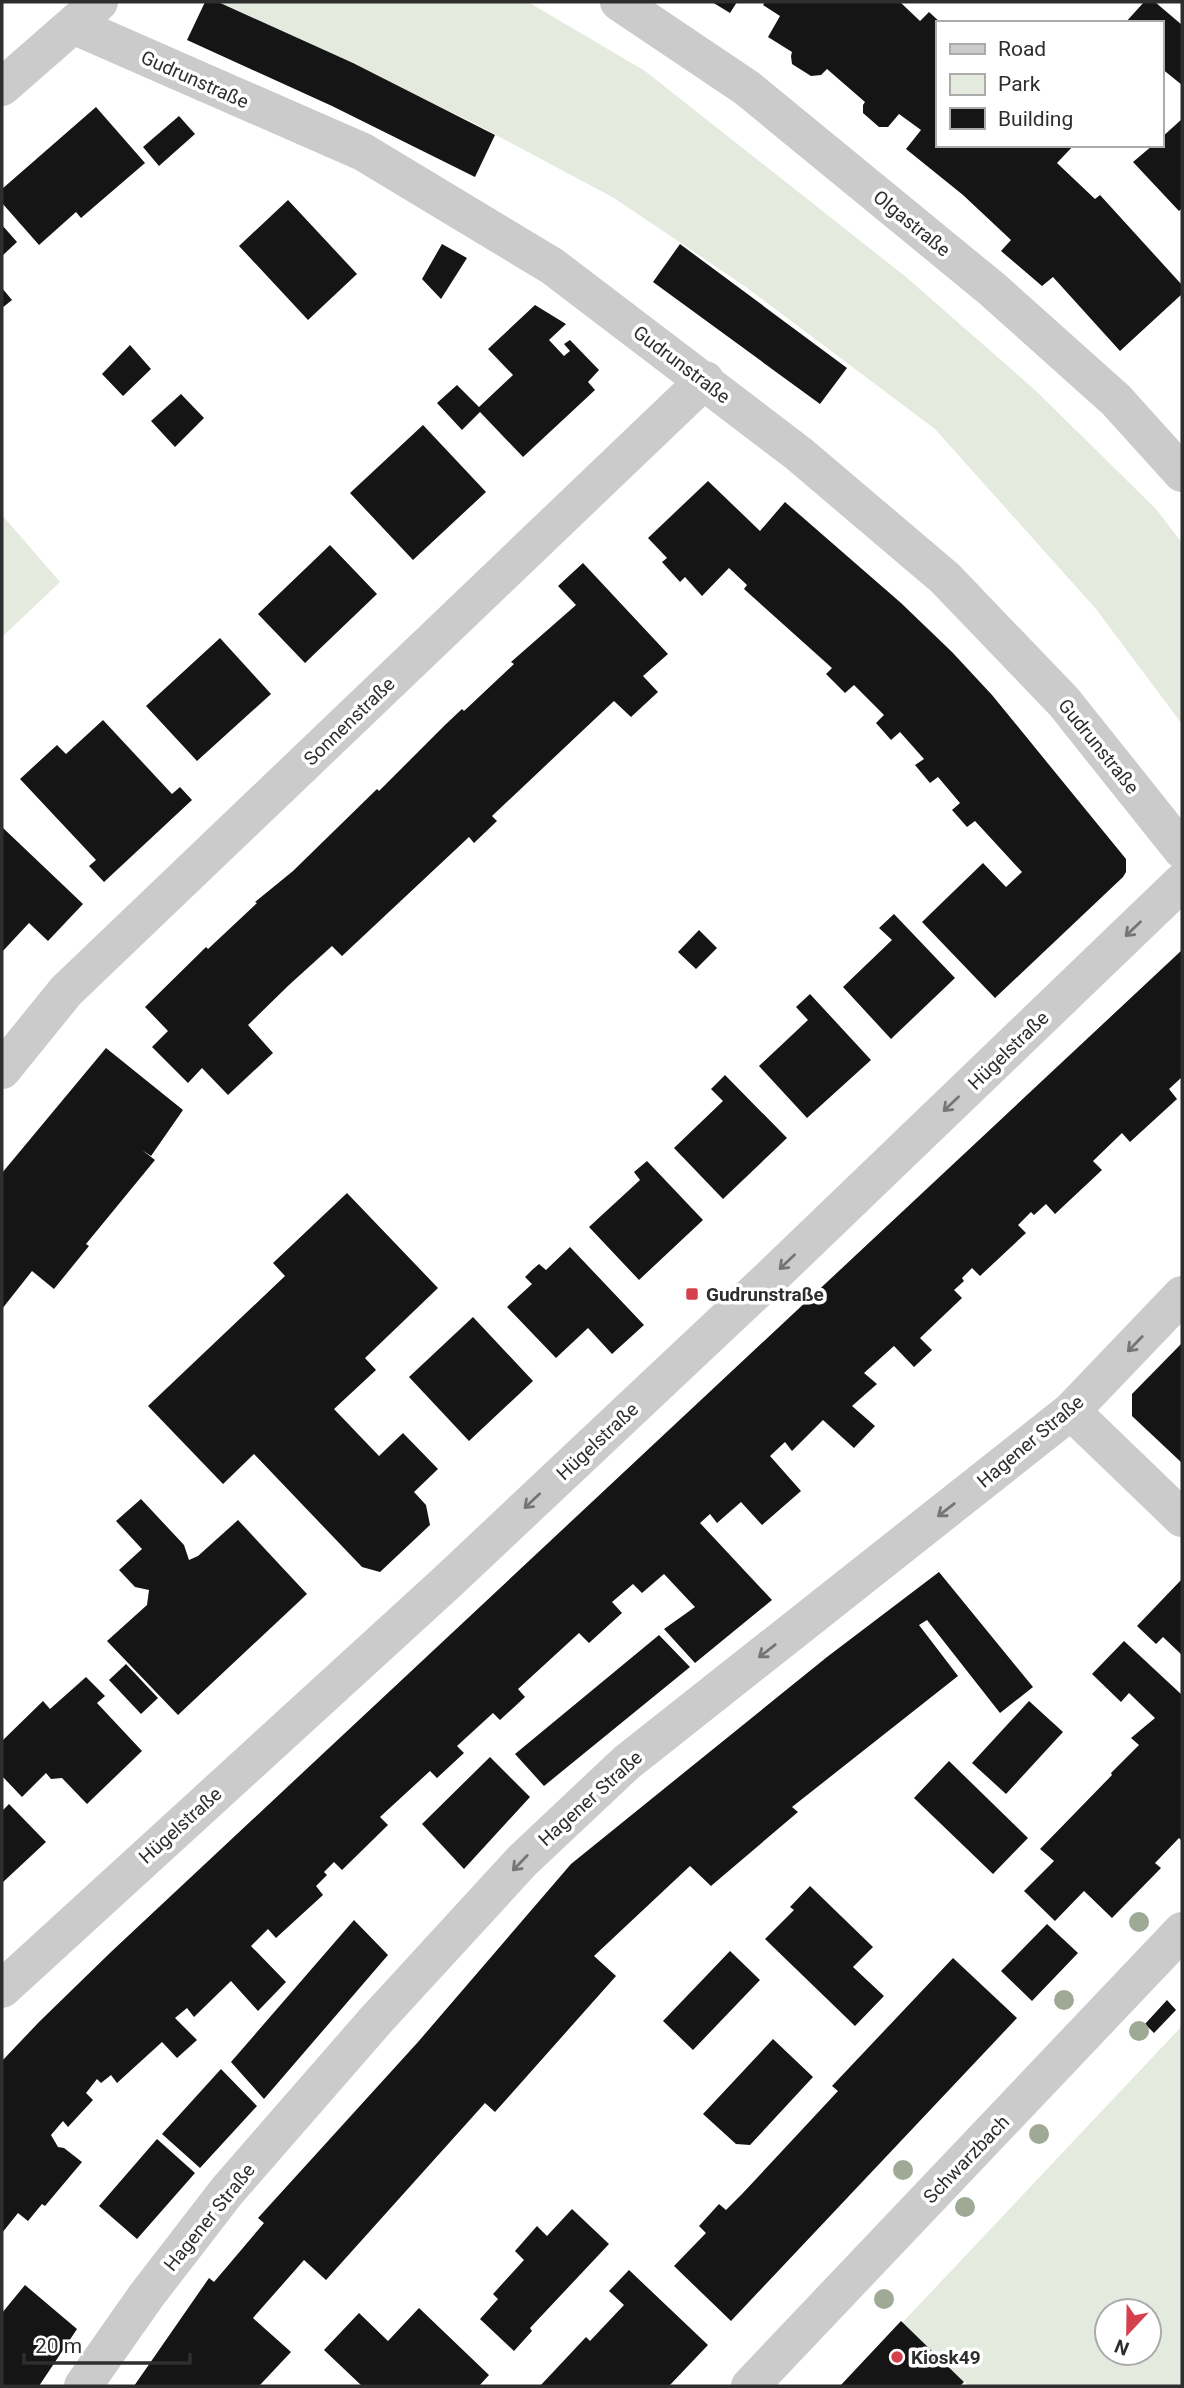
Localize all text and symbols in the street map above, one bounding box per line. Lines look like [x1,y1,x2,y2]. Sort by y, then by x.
legend [936,21,1163,147]
text: Road [998,37,1046,61]
street label: Gudrunstraße [137,45,252,113]
text: Park [998,72,1041,96]
text: Building [998,107,1073,131]
street label: Olgastraße [869,185,955,261]
street label: Gudrunstraße [629,321,735,408]
street label: Sonnenstraße [299,672,400,770]
street label: Gudrunstraße [1053,694,1144,798]
one-way arrow [1125,921,1142,938]
street label: Hügelstraße [963,1006,1053,1094]
one-way arrow [943,1095,960,1112]
one-way arrow [779,1253,796,1270]
place label: Gudrunstraße [706,1283,824,1306]
marker: Gudrunstraße [684,1286,700,1302]
one-way arrow [1126,1335,1143,1352]
street label: Hagener Straße [973,1390,1088,1493]
street label: Hügelstraße [552,1398,643,1485]
one-way arrow [524,1493,541,1510]
one-way arrow [937,1502,955,1517]
one-way arrow [759,1643,777,1659]
street label: Hagener Straße [534,1746,647,1851]
street label: Hügelstraße [134,1782,226,1868]
one-way arrow [512,1854,529,1871]
street label: Schwarzbach [919,2111,1014,2208]
street label: Hagener Straße [159,2159,260,2276]
north arrow [1093,2297,1163,2367]
scale bar [24,2322,191,2366]
text: 20 m [35,2334,82,2358]
text: N [1111,2334,1132,2360]
place label: Kiosk49 [911,2346,981,2369]
marker: Kiosk49 [889,2349,905,2365]

